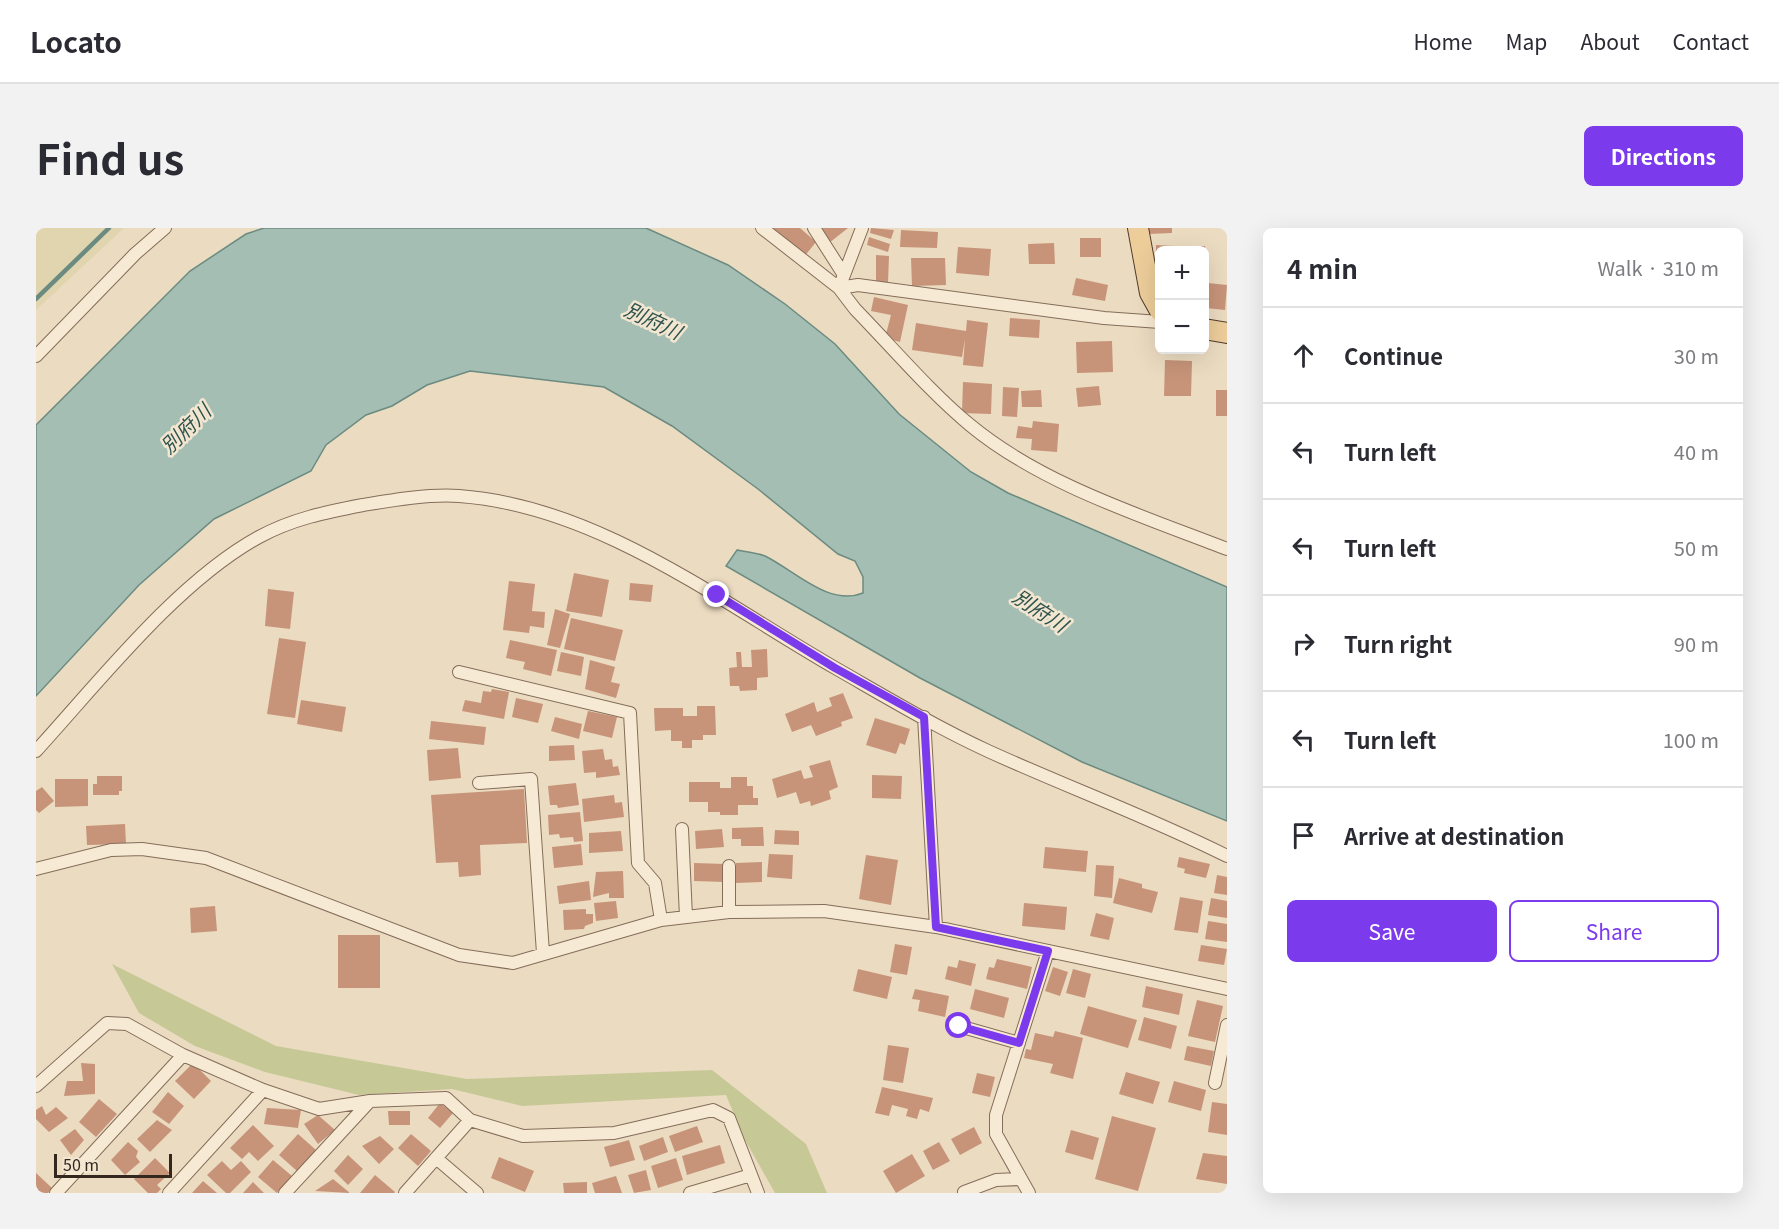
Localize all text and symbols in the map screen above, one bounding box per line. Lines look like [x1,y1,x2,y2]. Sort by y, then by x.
text: Locato [30,21,122,61]
text: Home [1413,26,1473,56]
text: Map [1506,26,1547,56]
text: About [1580,26,1640,56]
text: Contact [1673,26,1749,56]
text: Find us [36,126,184,187]
button: Directions [1584,126,1743,186]
map controls [1155,246,1209,354]
button: + [1155,246,1209,300]
text: 4 min [1287,249,1358,286]
text: Walk · 310 m [1597,253,1719,282]
water label: 別府川 [620,294,689,346]
button: − [1155,300,1209,354]
icon: ahead [1287,339,1320,372]
text: Continue [1344,339,1443,371]
text: 30 m [1674,341,1719,370]
water label: 別府川 [153,395,218,459]
icon: left [1287,435,1320,468]
text: Turn left [1344,435,1436,467]
text: 40 m [1674,437,1719,466]
icon: left [1287,531,1320,564]
text: Turn left [1344,531,1436,563]
text: 50 m [1674,533,1719,562]
route end [703,581,729,607]
water label: 別府川 [1008,581,1076,639]
icon: right [1287,627,1320,660]
text: Turn right [1344,627,1452,659]
text: 90 m [1674,629,1719,658]
icon: left [1287,723,1320,756]
text: Turn left [1344,723,1436,755]
text: 100 m [1663,725,1719,754]
icon: arrive [1287,819,1320,852]
text: Arrive at destination [1344,819,1564,851]
button: Save [1287,900,1497,962]
button: Share [1509,900,1719,962]
route start [945,1012,971,1038]
scale bar [54,1151,172,1178]
text: 50 m [63,1152,99,1176]

